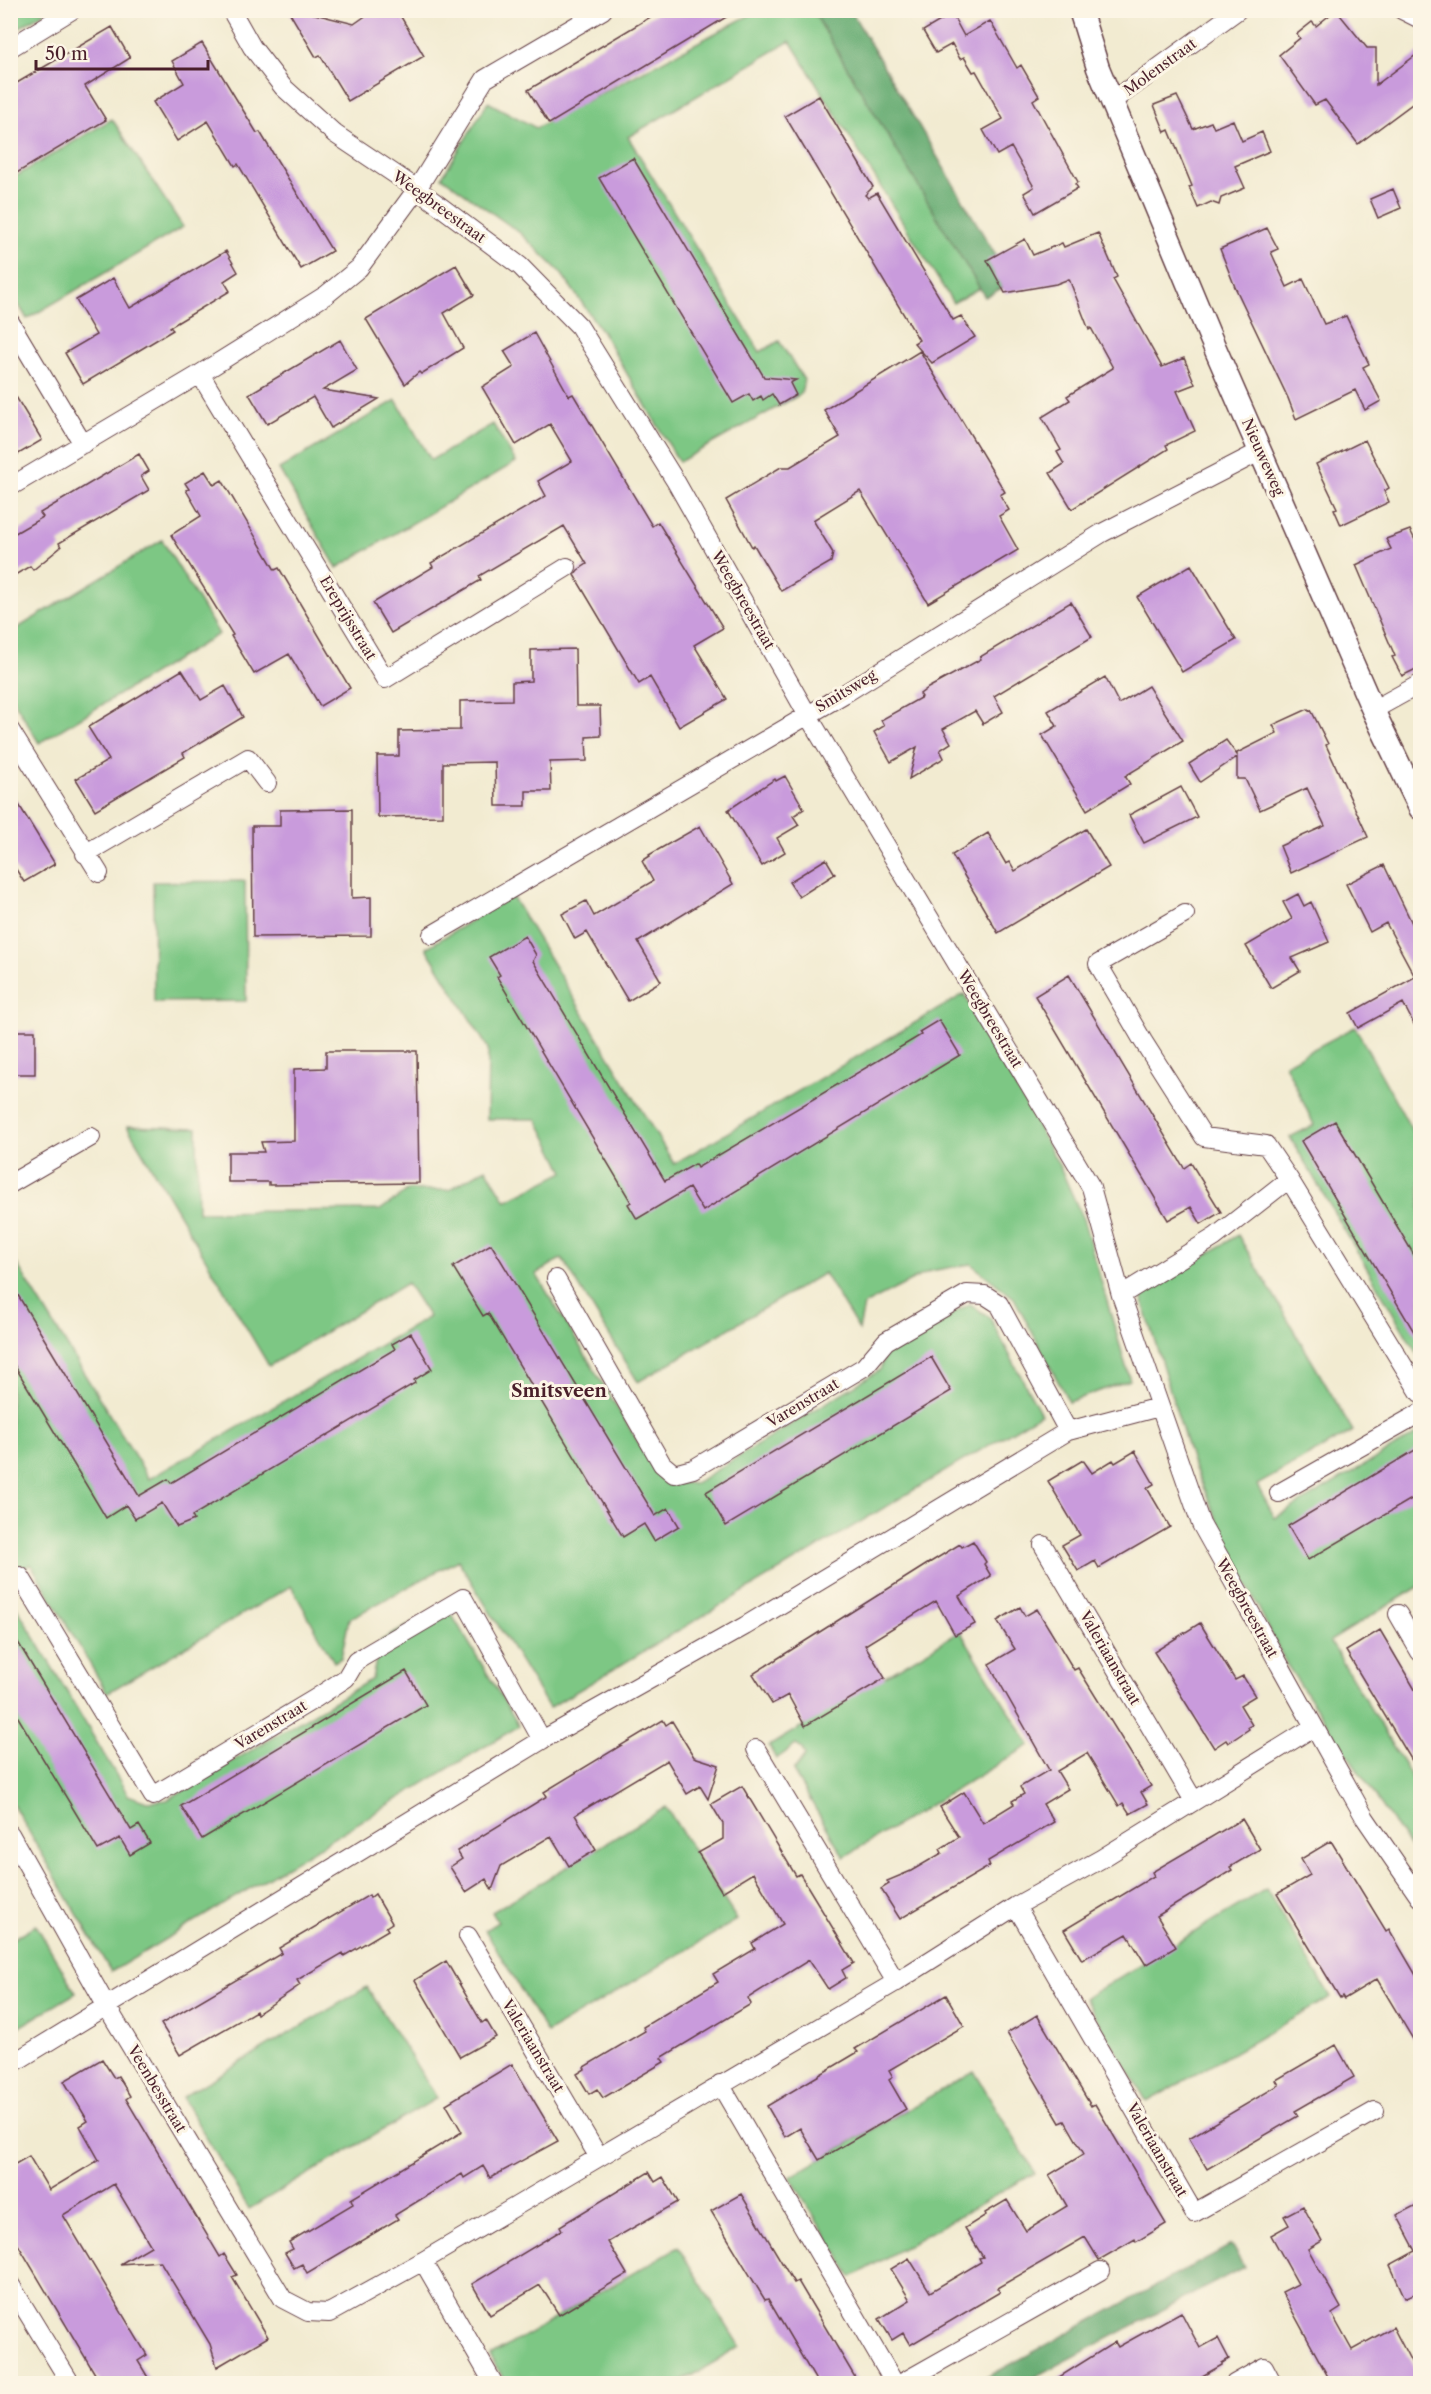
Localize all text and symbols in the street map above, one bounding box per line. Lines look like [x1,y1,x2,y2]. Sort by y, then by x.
scale bar [36,33,208,71]
street label: Molenstraat [1120,33,1200,99]
text: 50 m [45,43,88,65]
street label: Weegbreestraat [388,166,490,247]
street label: Nieuweweg [1238,415,1289,499]
street label: Weegbreestraat [707,546,780,653]
street label: Ereprijsstraat [316,572,381,664]
street label: Smitsweg [812,665,880,716]
street label: Weegbreestraat [953,965,1027,1072]
street label: Varenstraat [763,1373,843,1432]
district label: Smitsveen [511,1380,608,1402]
street label: Weegbreestraat [1212,1554,1283,1661]
street label: Valeriaanstraat [1075,1606,1145,1709]
street label: Varenstraat [231,1695,311,1754]
street label: Valeriaanstraat [498,1995,569,2096]
street label: Veenbesstraat [123,2041,191,2137]
street label: Valeriaanstraat [1122,2098,1192,2201]

